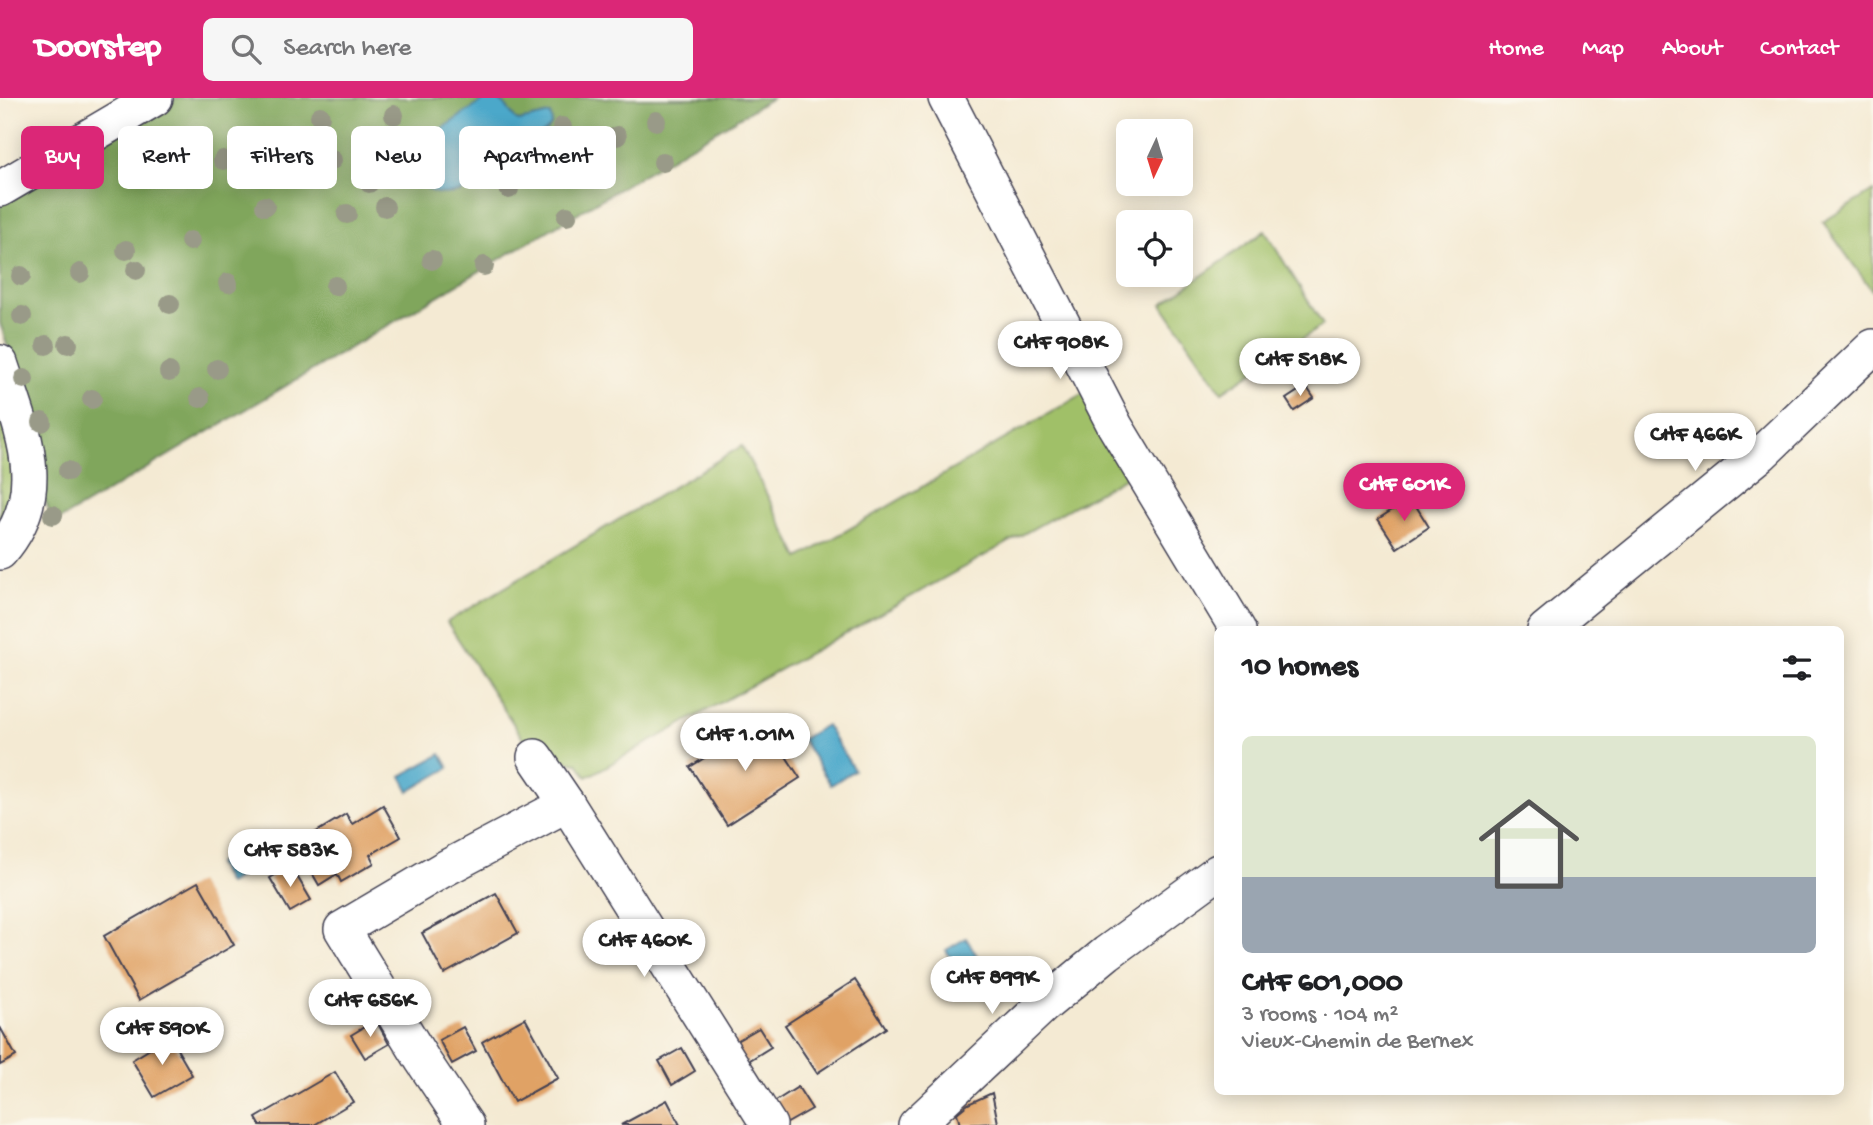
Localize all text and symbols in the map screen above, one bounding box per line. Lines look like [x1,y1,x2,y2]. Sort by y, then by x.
search box [203,18,693,81]
text: Doorstep [35,30,161,68]
icon: search [227,30,265,68]
text: Search here [283,34,411,65]
text: Home [1488,35,1544,64]
text: Map [1582,35,1624,64]
text: About [1662,35,1722,64]
text: Contact [1760,35,1838,64]
north arrow [1116,119,1194,196]
map controls [1116,119,1193,287]
chip: Buy [21,126,104,189]
chip: Rent [118,126,213,189]
chip: Filters [227,126,337,189]
chip: New [351,126,445,189]
chip: Apartment [459,126,616,189]
button: locate [1116,210,1193,287]
pin: CHF 908K [988,322,1132,381]
text: CHF 908K [1014,330,1106,357]
pin: CHF 518K [1228,338,1372,398]
text: CHF 518K [1255,347,1345,374]
pin: CHF 466K [1623,414,1767,473]
text: CHF 466K [1650,422,1740,449]
pin: CHF 601K [1332,464,1476,523]
text: CHF 601K [1359,472,1449,499]
icon: filters [1778,649,1816,687]
text: 10 homes [1242,651,1358,686]
pin: CHF 1.01M [665,714,825,773]
text: CHF 1.01M [696,722,794,749]
icon: home [1466,781,1592,907]
pin: CHF 583K [218,830,362,889]
text: CHF 583K [244,838,336,865]
pin: CHF 460K [572,920,716,979]
text: CHF 460K [598,928,690,955]
pin: CHF 899K [920,956,1064,1016]
text: CHF 899K [946,965,1038,992]
text: CHF 601,000 [1242,967,1403,1002]
pin: CHF 656K [298,979,442,1039]
text: CHF 656K [325,988,415,1015]
text: 3 rooms · 104 m² [1242,1002,1398,1029]
pin: CHF 590K [90,1007,234,1067]
text: CHF 590K [116,1016,208,1043]
text: Vieux-Chemin de Bernex [1242,1029,1474,1056]

